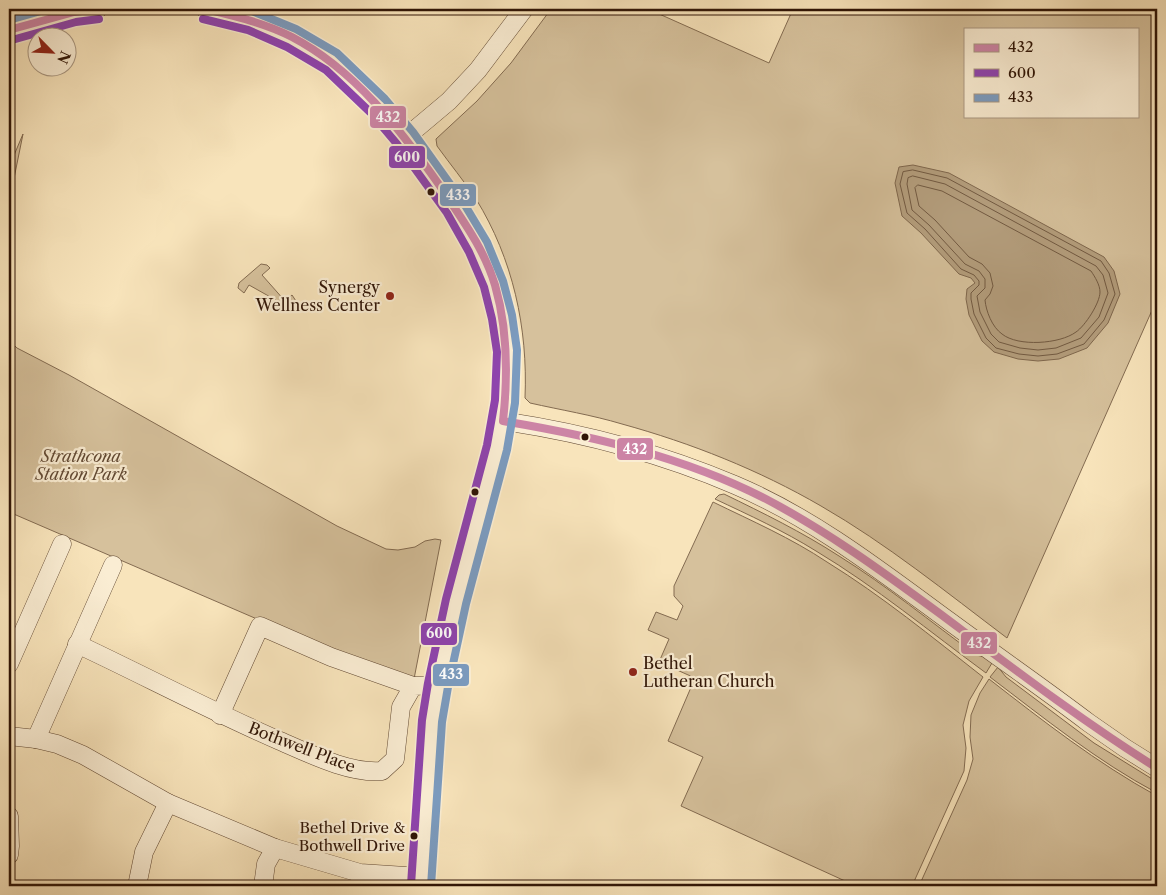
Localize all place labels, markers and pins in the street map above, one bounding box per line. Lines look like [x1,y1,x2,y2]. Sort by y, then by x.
unlabelled marker [426,187,436,197]
place label: Synergy Wellness Center [255,277,381,315]
marker: Synergy Wellness Center [384,290,396,302]
unlabelled marker [580,432,590,442]
unlabelled marker [470,487,480,497]
place label: Bethel Lutheran Church [643,653,775,691]
marker: Bethel Lutheran Church [627,666,639,678]
place label: Bethel Drive & Bothwell Drive [299,818,405,855]
marker: Bethel Drive & Bothwell Drive [409,831,419,841]

